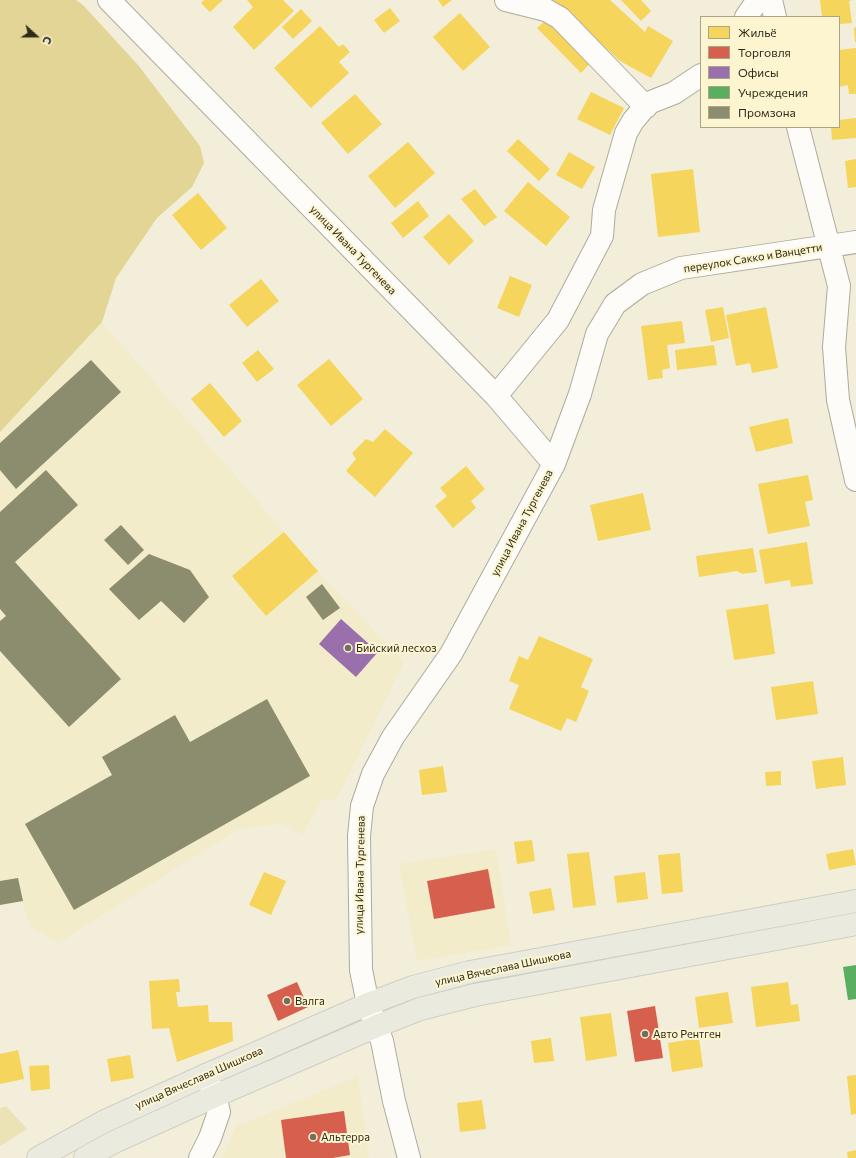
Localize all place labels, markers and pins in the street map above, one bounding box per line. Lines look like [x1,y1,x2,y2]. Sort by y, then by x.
place label: Бийский лесхоз [356,641,437,655]
marker: Бийский лесхоз [343,643,353,653]
place label: Валга [295,994,325,1008]
marker: Валга [282,996,292,1006]
place label: Авто Рентген [653,1027,721,1041]
marker: Авто Рентген [640,1029,650,1039]
place label: Альтерра [321,1130,370,1144]
marker: Альтерра [308,1132,318,1142]

